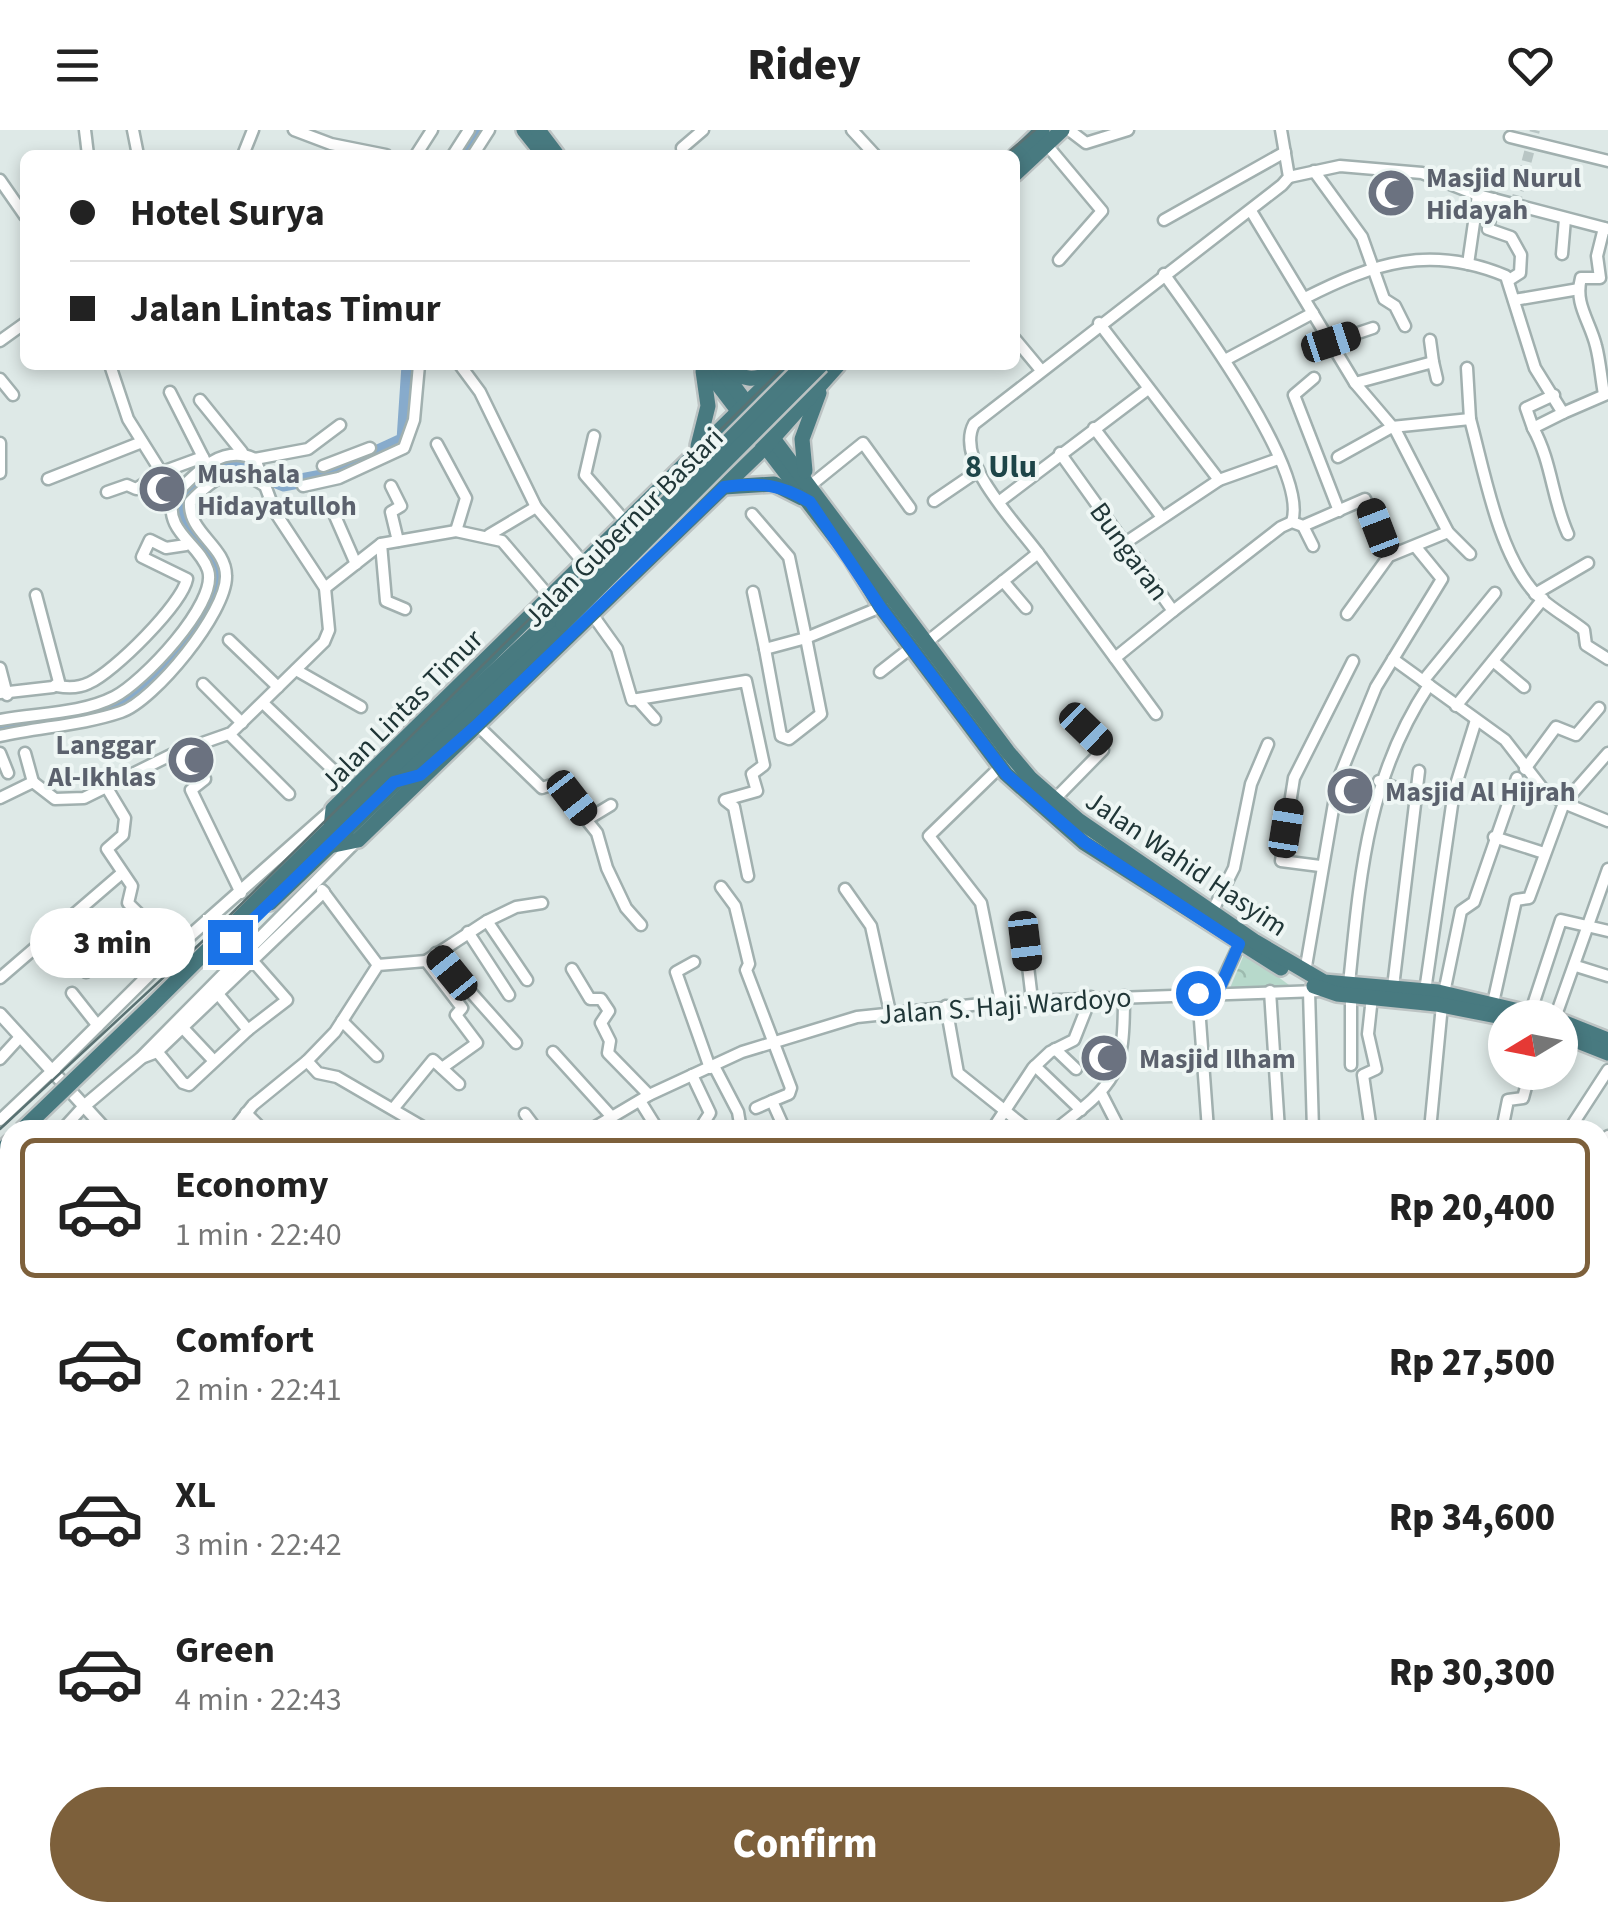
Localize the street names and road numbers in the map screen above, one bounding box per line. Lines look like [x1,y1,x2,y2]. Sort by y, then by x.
street label: Jalan Gubernur Bastari [515,419,733,637]
street label: Bungaran [1080,494,1179,609]
street label: Jalan Lintas Timur [311,620,492,801]
street label: Jalan Wahid Hasyim [1077,781,1295,946]
street label: Jalan S. Haji Wardoyo [878,977,1133,1035]

